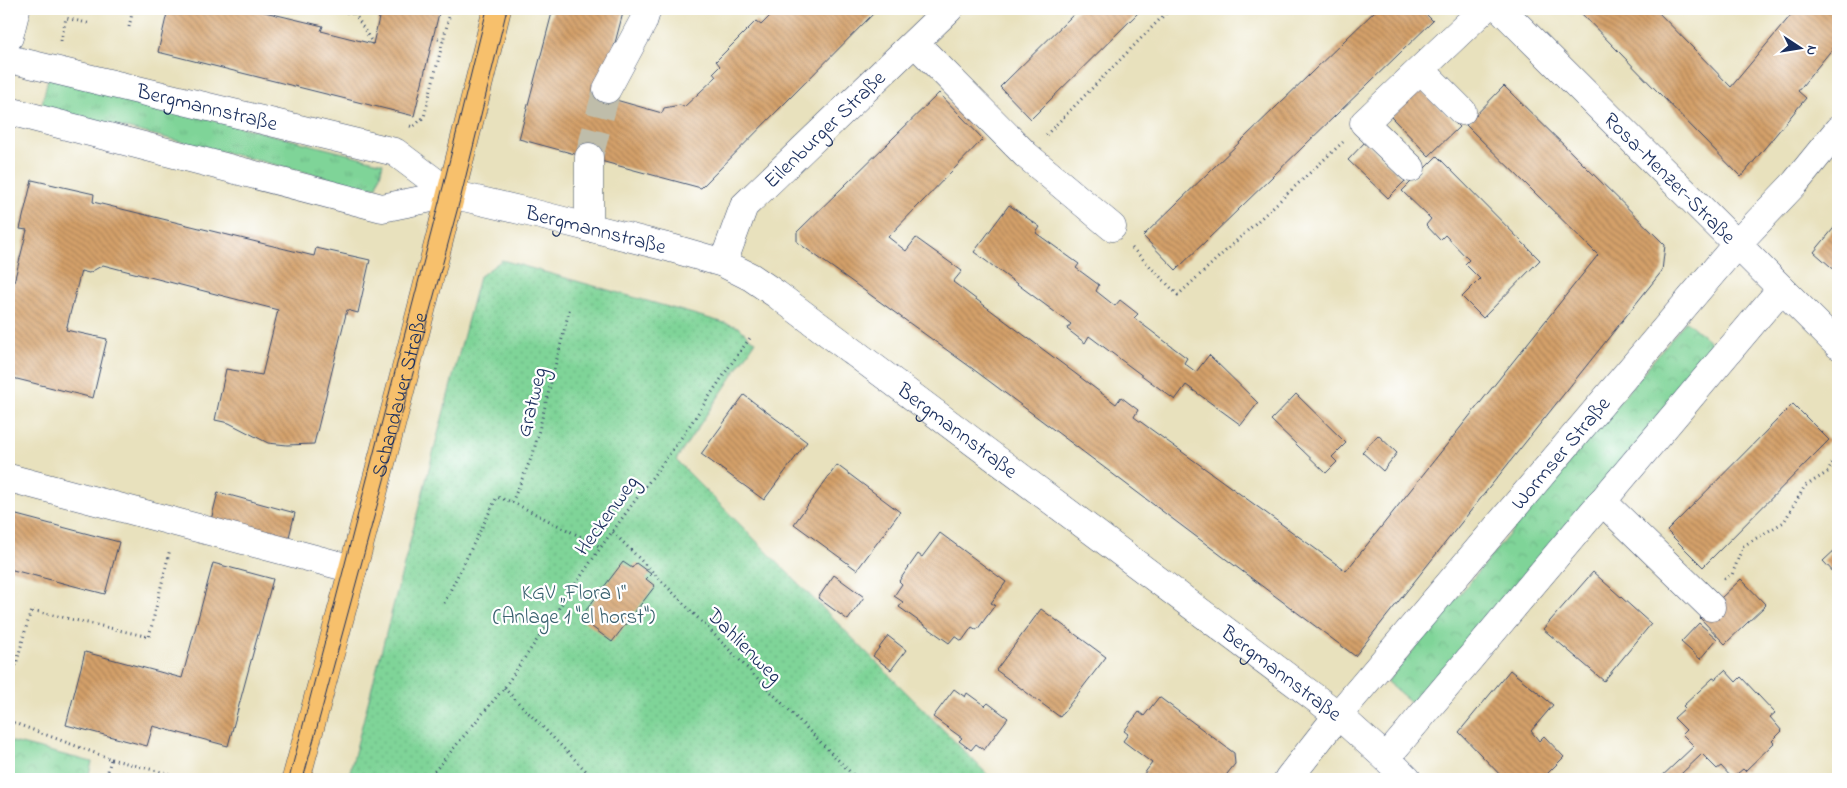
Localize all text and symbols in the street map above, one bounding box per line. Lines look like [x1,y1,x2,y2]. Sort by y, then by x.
north arrow [1774,22,1824,72]
text: N [1800,44,1823,57]
street label: Eilenburger Straße [758,64,894,196]
street label: Bergmannstraße [132,77,281,140]
street label: Rosa-Menzer-Straße [1596,106,1742,252]
street label: Bergmannstraße [521,199,670,263]
street label: Schandauer Straße [365,309,437,481]
street label: Gratweg [510,365,558,441]
street label: Bergmannstraße [889,376,1024,487]
street label: Wormser Straße [1505,390,1619,517]
street label: Heckenweg [568,470,649,564]
park label: KGV „Flora I“ (Anlage 1 "el horst") [493,579,655,635]
street label: Dahlienweg [697,601,788,693]
street label: Bergmannstraße [1213,619,1348,730]

